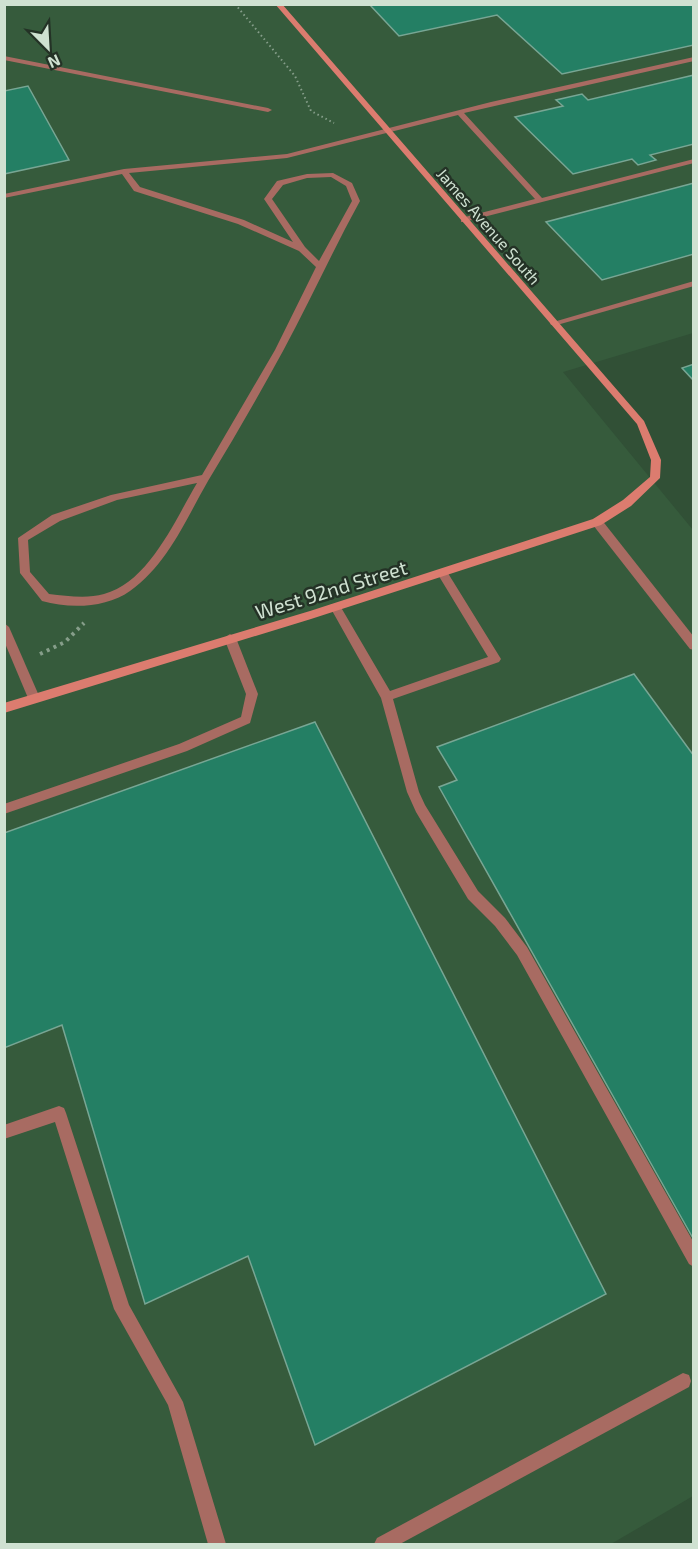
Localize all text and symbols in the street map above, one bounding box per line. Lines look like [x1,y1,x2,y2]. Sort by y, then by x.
north arrow [18,18,78,78]
text: N [45,51,63,73]
street label: James Avenue South [433,164,545,288]
street label: West 92nd Street [252,554,410,623]

